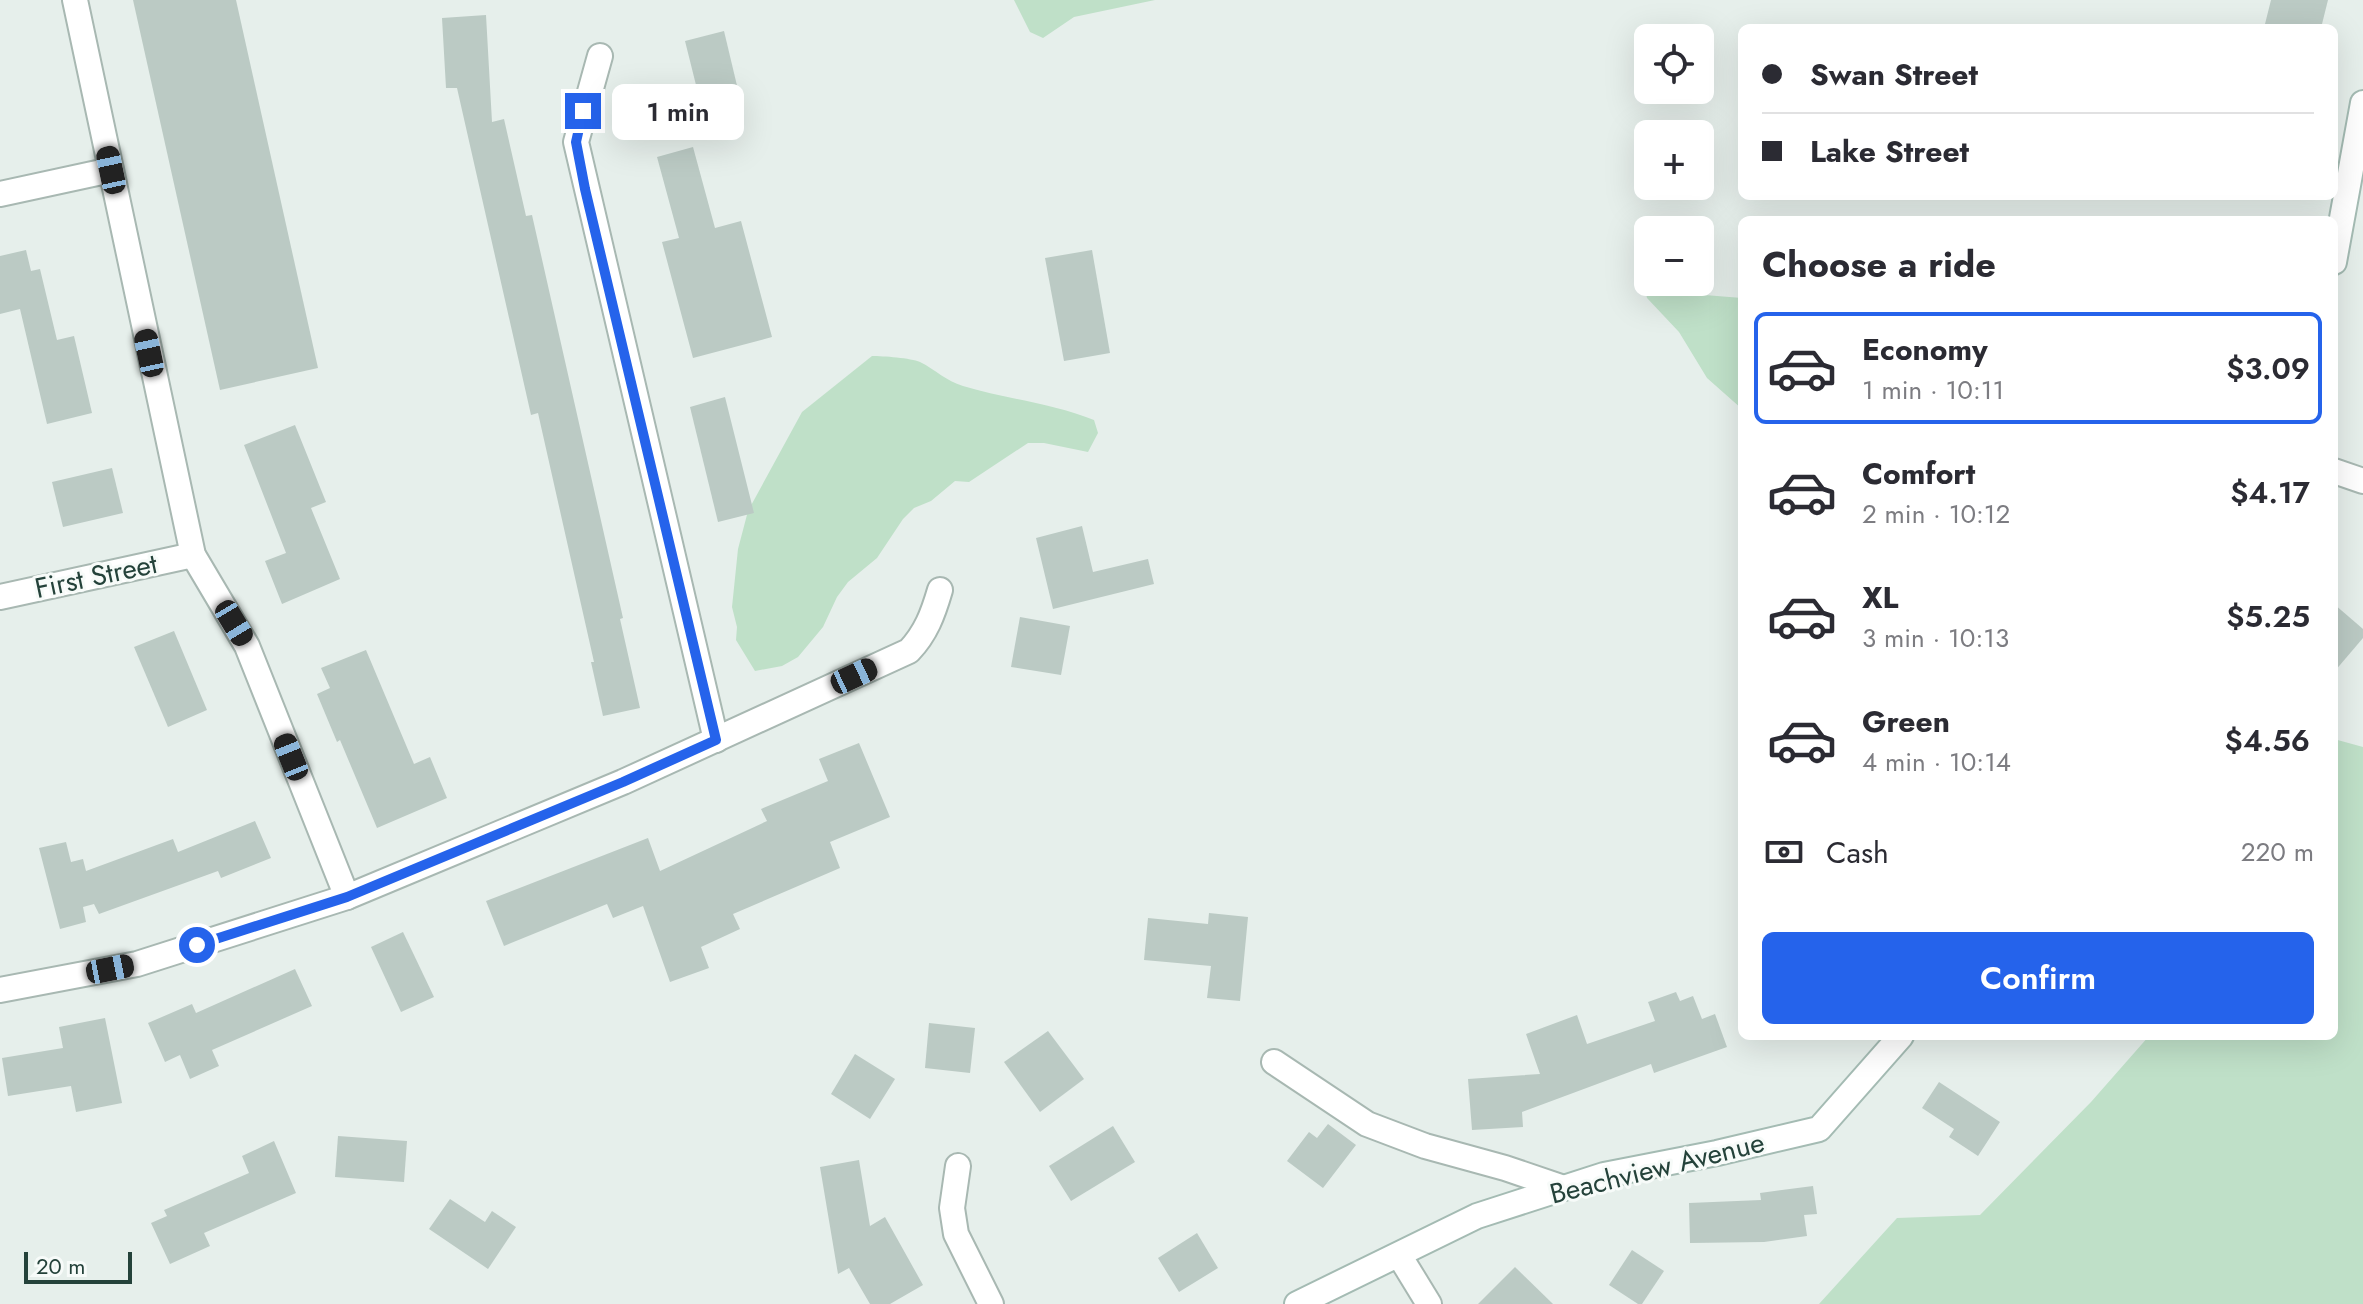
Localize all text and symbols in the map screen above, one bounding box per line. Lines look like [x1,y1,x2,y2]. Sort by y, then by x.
map controls [1634,24,1714,296]
button: locate [1634,24,1714,104]
text: Swan Street [1810,53,1978,96]
callout: 1 min [611,83,743,139]
route end [565,93,601,129]
text: 1 min [646,93,710,131]
button: + [1634,120,1714,200]
text: Lake Street [1810,130,1969,173]
car [94,144,128,196]
button: − [1634,216,1714,296]
text: Choose a ride [1762,238,1996,290]
car [132,327,166,379]
text: Economy [1862,328,1988,371]
icon: car [1766,332,1838,404]
text: $3.09 [2226,347,2310,390]
text: 1 min · 10:11 [1862,371,2004,409]
text: Comfort [1862,452,1975,495]
icon: car [1766,456,1838,528]
text: $4.17 [2230,471,2310,514]
text: 2 min · 10:12 [1862,495,2010,533]
street label: First Street [31,543,161,609]
text: XL [1862,576,1898,619]
icon: car [1766,580,1838,652]
text: $5.25 [2226,595,2310,638]
car [211,596,257,650]
text: 3 min · 10:13 [1862,619,2009,657]
car [827,655,881,697]
text: Green [1862,700,1950,743]
icon: car [1766,704,1838,776]
text: $4.56 [2225,719,2310,762]
car [271,730,311,784]
text: 4 min · 10:14 [1862,743,2011,781]
icon: cash [1762,830,1806,874]
text: Cash [1826,831,1889,874]
text: 220 m [2241,833,2314,871]
route start [179,927,215,963]
button: Confirm [1762,932,2314,1024]
car [84,953,136,985]
street label: Beachview Avenue [1545,1122,1769,1214]
scale bar [24,1248,132,1284]
text: 20 m [36,1250,85,1282]

